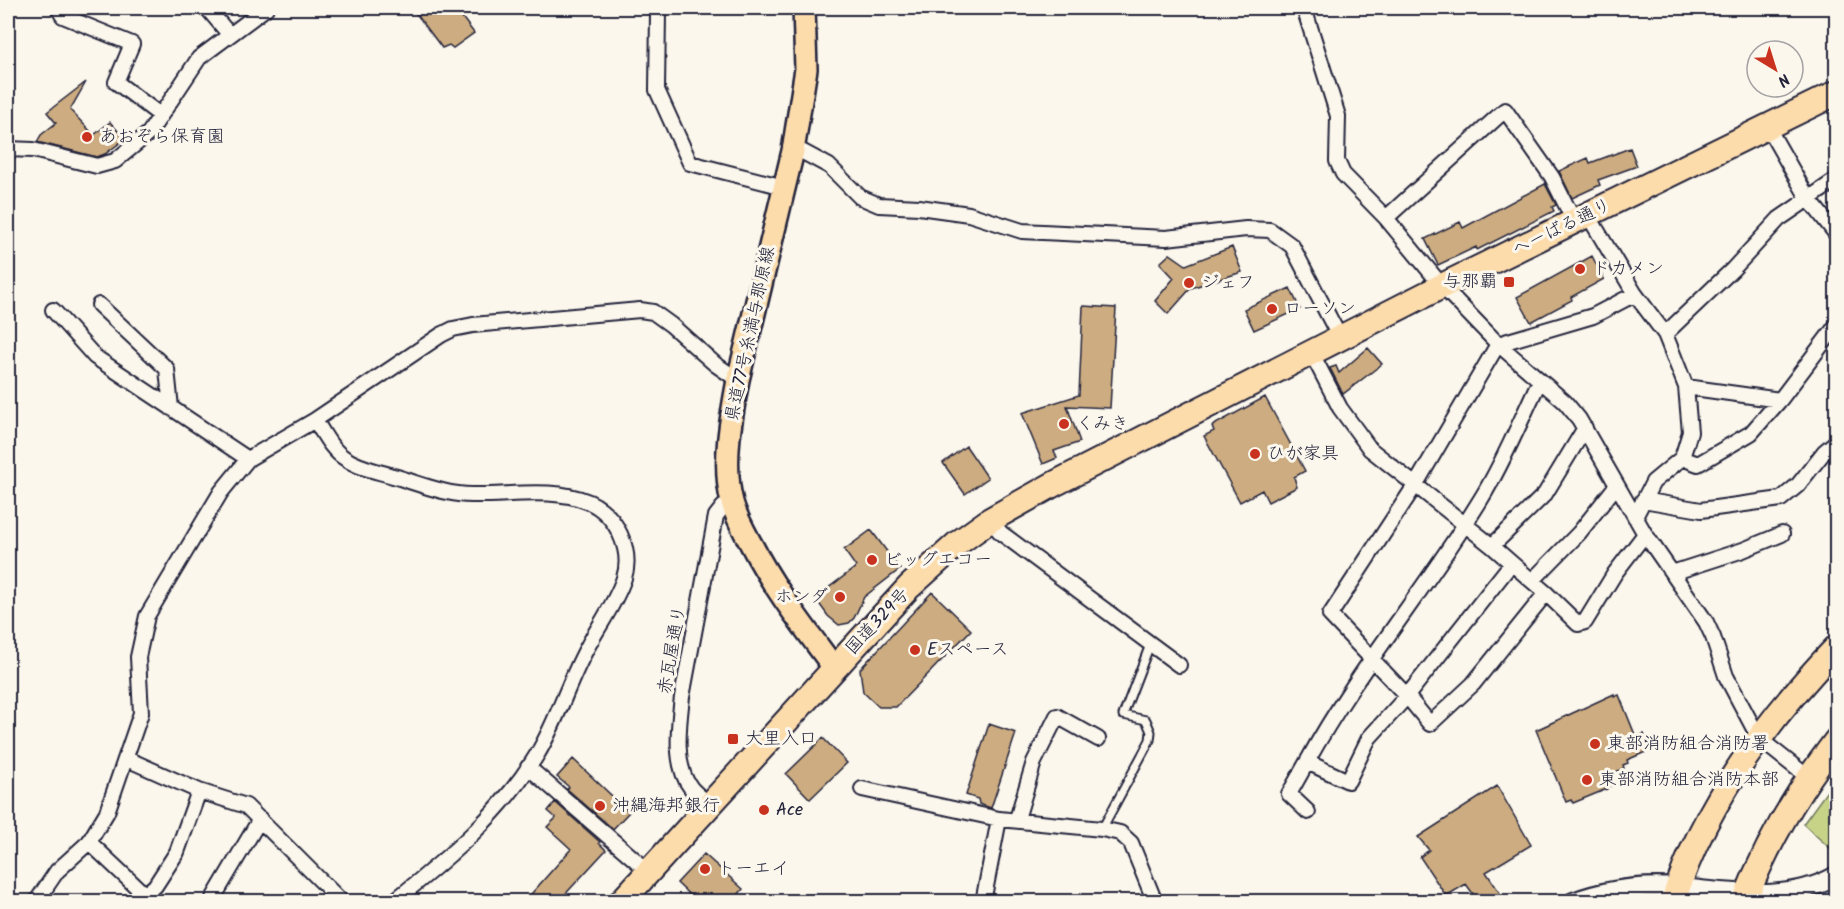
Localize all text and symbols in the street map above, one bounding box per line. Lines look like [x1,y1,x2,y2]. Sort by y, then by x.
north arrow [1745,39,1805,99]
text: N [1772,67,1795,93]
place label: あおぞら保育園 [99,123,225,152]
marker: あおぞら保育園 [80,130,94,144]
street label: へーばる通り [1507,191,1617,265]
street label: 県道77号糸満与那原線 [718,244,784,424]
place label: ドカメン [1592,255,1664,284]
marker: ドカメン [1573,262,1587,276]
place label: 与那覇 [1443,268,1497,297]
place label: ジェフ [1201,269,1255,298]
marker: 与那覇 [1502,275,1516,289]
marker: ジェフ [1182,276,1196,290]
place label: ローソン [1284,295,1356,324]
marker: ローソン [1265,302,1279,316]
place label: くみき [1076,410,1129,439]
marker: くみき [1057,417,1071,431]
place label: ひが家具 [1267,440,1339,469]
marker: ひが家具 [1248,447,1262,461]
place label: ビッグエコー [884,546,992,575]
marker: ビッグエコー [865,553,879,567]
street label: 国道329号 [839,582,917,662]
place label: ホンダ [775,583,828,612]
marker: ホンダ [833,590,847,604]
street label: 赤瓦屋通り [651,603,695,697]
place label: Eスペース [927,636,1008,665]
marker: Eスペース [908,643,922,657]
place label: 大里入口 [745,725,817,754]
place label: 東部消防組合消防署 [1607,730,1769,759]
marker: 大里入口 [726,732,740,746]
marker: 東部消防組合消防署 [1588,737,1602,751]
place label: 東部消防組合消防本部 [1599,766,1779,795]
marker: 東部消防組合消防本部 [1580,773,1594,787]
place label: 沖縄海邦銀行 [612,792,720,821]
place label: Ace [776,796,803,825]
marker: 沖縄海邦銀行 [593,799,607,813]
marker: Ace [757,803,771,817]
place label: トーエイ [717,855,789,884]
marker: トーエイ [698,862,712,876]

